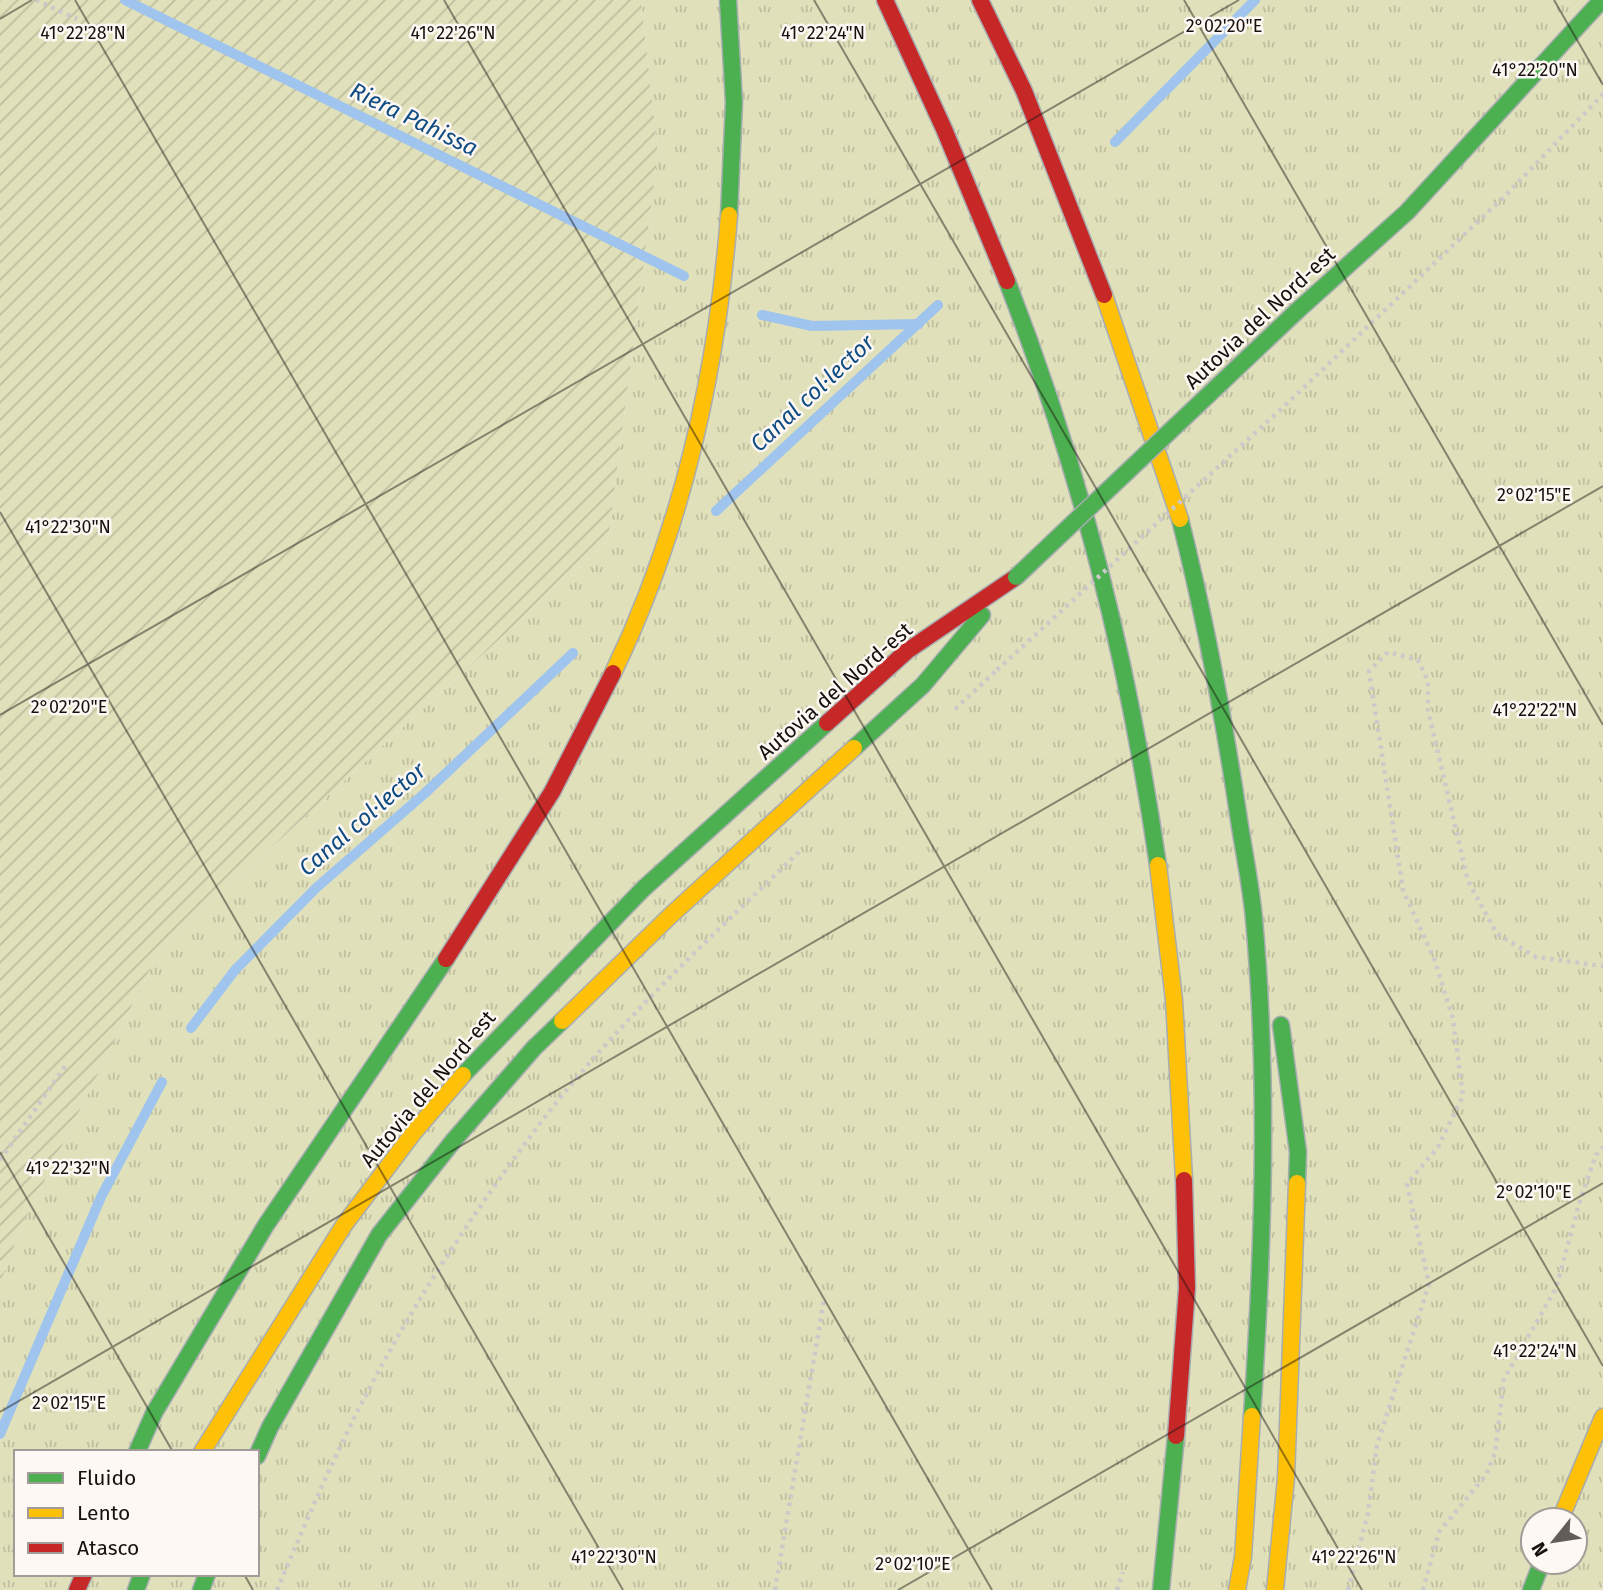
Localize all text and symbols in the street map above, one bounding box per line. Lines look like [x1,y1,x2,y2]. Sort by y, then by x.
text: 2°02'20"E [1186,15,1262,37]
text: 41°22'28"N [40,22,126,44]
text: 41°22'26"N [410,22,496,44]
text: 41°22'24"N [781,22,865,44]
text: 41°22'20"N [1492,59,1578,81]
water label: Riera Pahissa [346,76,482,162]
street label: Autovia del Nord-est [1179,241,1341,395]
water label: Canal col·lector [744,328,881,457]
text: 2°02'15"E [1497,484,1571,506]
text: 41°22'30"N [25,516,111,538]
street label: Autovia del Nord-est [752,616,918,765]
text: 2°02'20"E [31,696,107,718]
text: 41°22'22"N [1493,699,1577,721]
water label: Canal col·lector [293,756,432,882]
street label: Autovia del Nord-est [355,1005,501,1173]
text: 41°22'32"N [26,1157,110,1179]
text: 2°02'10"E [1496,1181,1572,1203]
text: 41°22'24"N [1493,1340,1577,1362]
text: 2°02'15"E [32,1392,106,1414]
legend [14,1450,259,1576]
text: Fluido [77,1465,136,1491]
text: Lento [77,1500,130,1526]
north arrow [1519,1506,1589,1576]
text: Atasco [77,1535,139,1561]
text: N [1527,1538,1553,1560]
text: 41°22'30"N [571,1546,657,1568]
text: 41°22'26"N [1311,1546,1397,1568]
text: 2°02'10"E [875,1553,951,1575]

